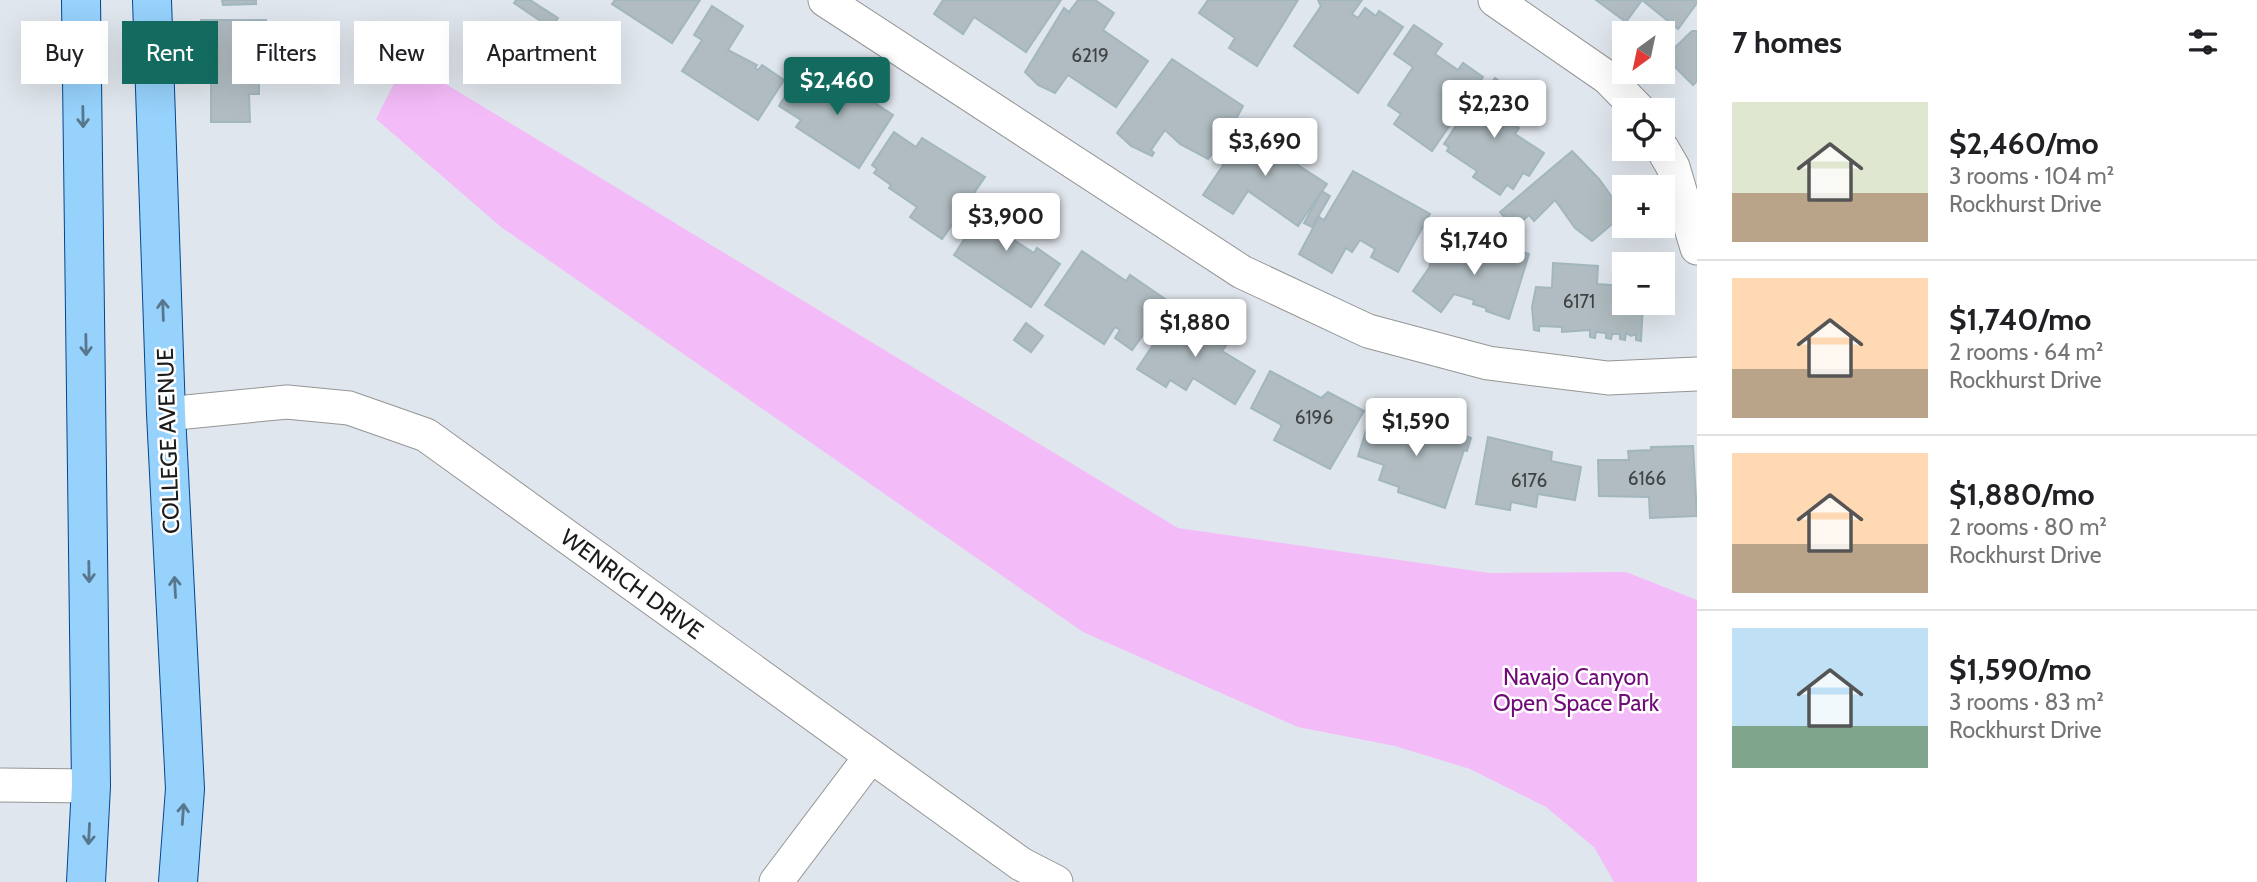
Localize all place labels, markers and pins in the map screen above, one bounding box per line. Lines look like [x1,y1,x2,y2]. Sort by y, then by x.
pin: $2,460 [780,58,894,117]
pin: $2,230 [1437,80,1551,140]
pin: $3,690 [1208,118,1322,178]
pin: $3,900 [949,194,1063,253]
pin: $1,740 [1417,218,1531,277]
pin: $1,880 [1138,300,1252,359]
pin: $1,590 [1359,398,1473,458]

